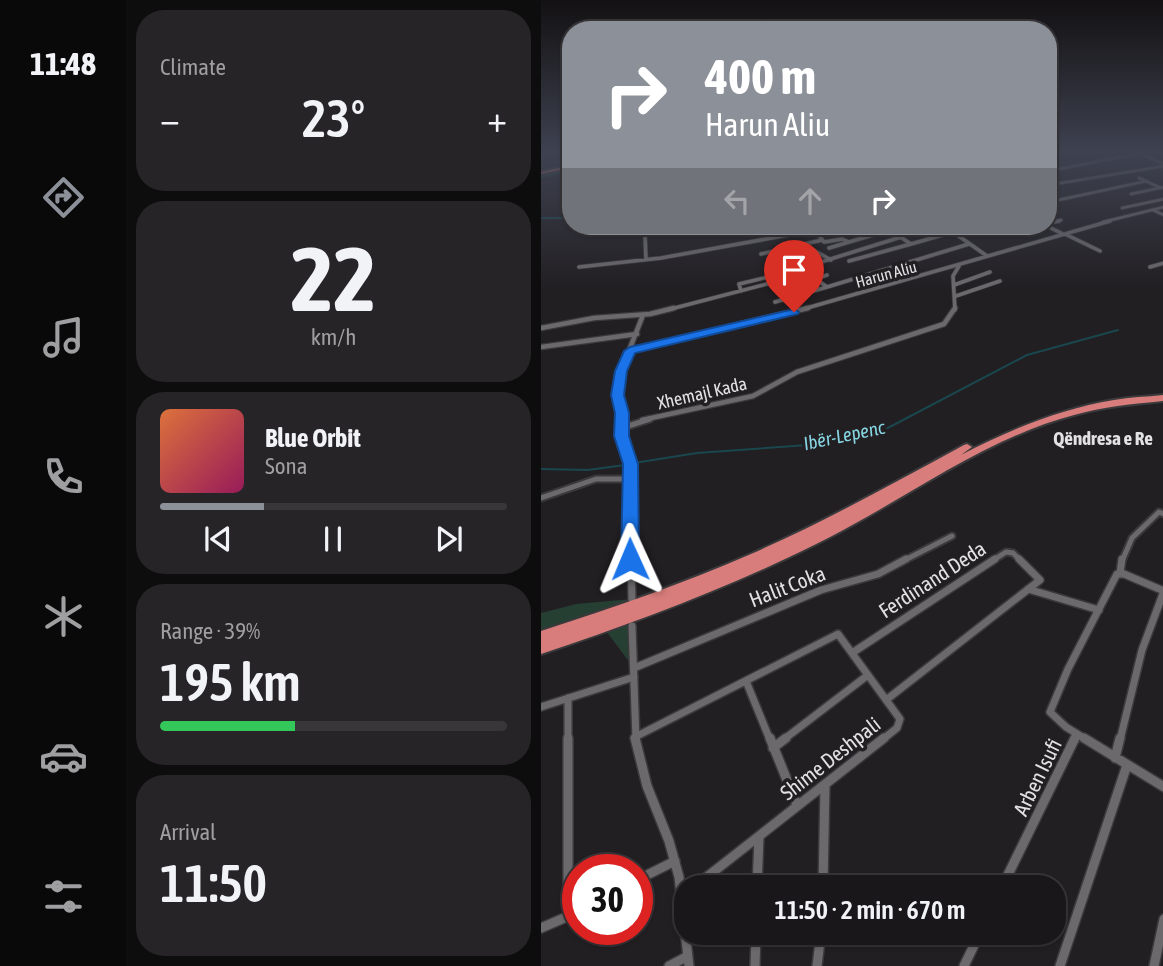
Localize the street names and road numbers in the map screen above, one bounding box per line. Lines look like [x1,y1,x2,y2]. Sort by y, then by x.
street label: Harun Aliu [853,257,919,291]
street label: Xhemajl Kada [655,372,749,414]
street label: Ferdinand Deda [874,536,990,622]
street label: Halit Coka [746,561,828,611]
street label: Shime Deshpali [775,711,885,805]
street label: Arben Isufi [1008,735,1066,819]

